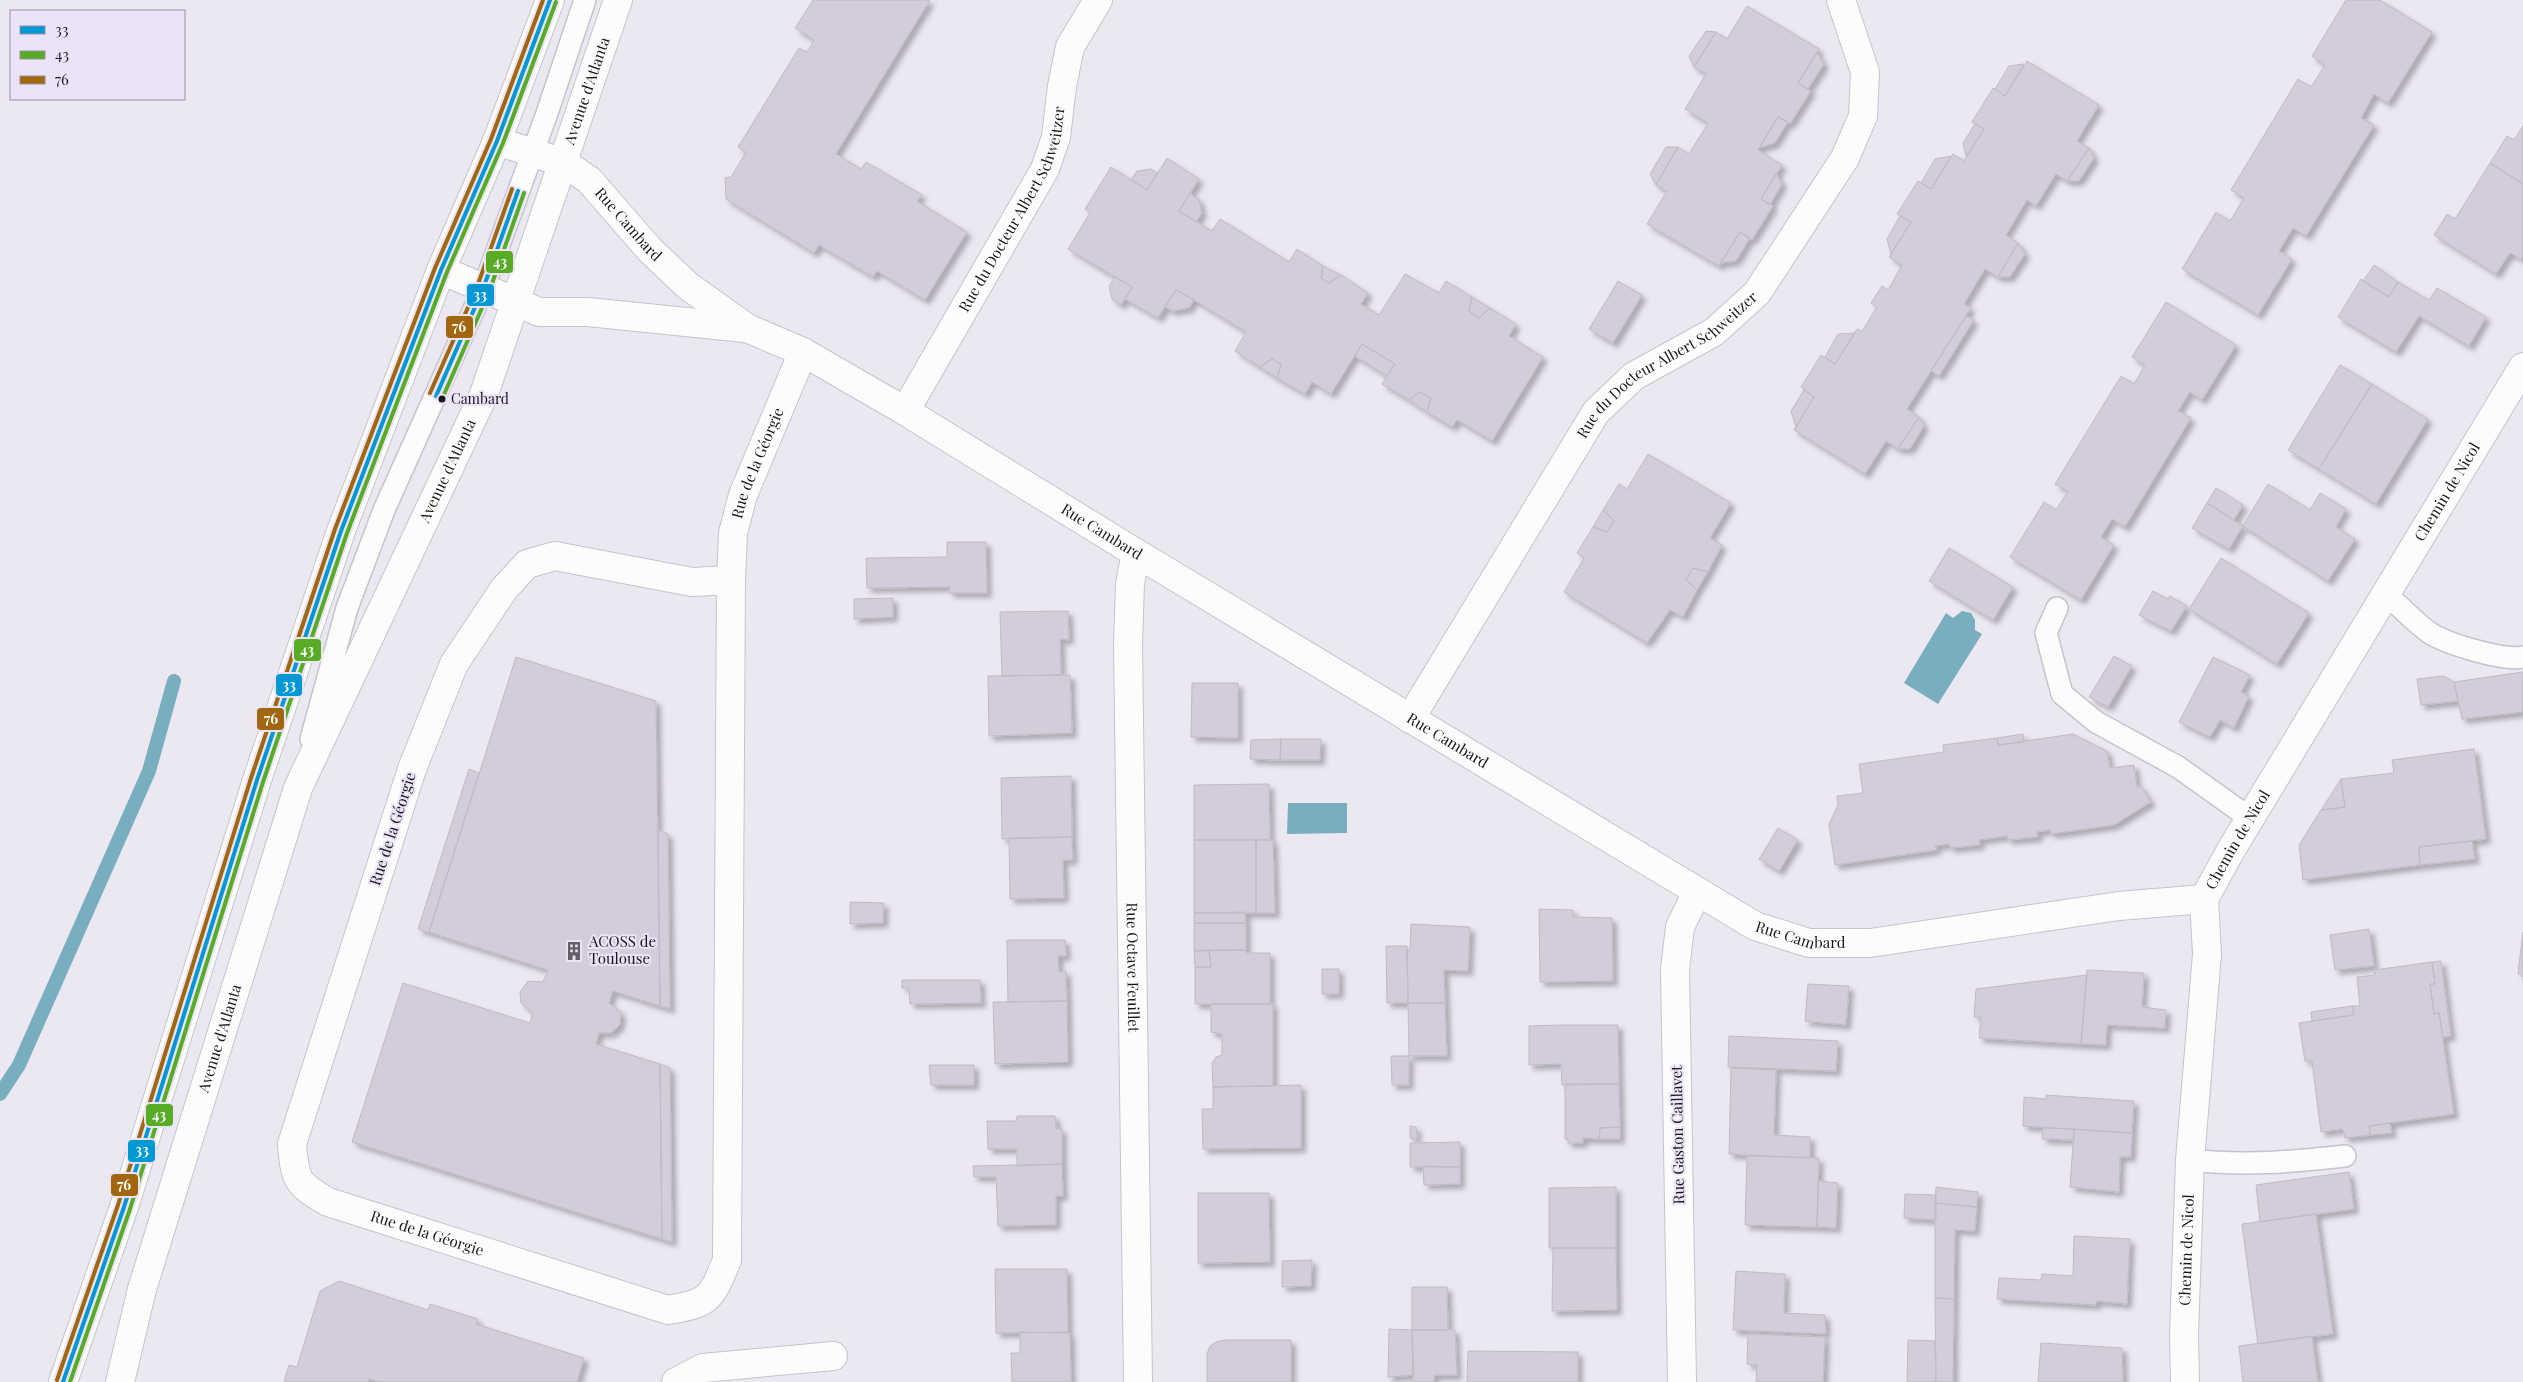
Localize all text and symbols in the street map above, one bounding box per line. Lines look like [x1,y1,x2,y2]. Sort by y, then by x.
legend [10,10,185,100]
text: 33 [55,19,69,39]
street label: Avenue d'Atlanta [558,34,614,148]
text: 43 [55,44,69,64]
text: 76 [55,69,69,89]
street label: Rue du Docteur Albert Schweitzer [954,105,1069,315]
street label: Rue Cambard [591,183,667,265]
line badge: 43 [485,250,514,274]
text: 43 [493,252,507,271]
line badge: 33 [466,283,495,307]
text: 33 [473,285,487,304]
street label: Rue du Docteur Albert Schweitzer [1572,286,1761,441]
line badge: 76 [445,315,474,339]
text: 76 [452,317,466,336]
place label: Cambard [451,389,509,408]
marker: Cambard [437,394,447,404]
street label: Rue de la Géorgie [726,404,788,521]
street label: Avenue d'Atlanta [413,415,480,526]
street label: Chemin de Nicol [2409,439,2484,545]
street label: Rue Cambard [1058,498,1147,564]
line badge: 43 [293,638,322,662]
text: 43 [300,640,314,659]
line badge: 33 [275,673,303,697]
text: 33 [282,675,296,694]
line badge: 76 [256,707,285,731]
street label: Rue Cambard [1403,708,1493,772]
text: 76 [264,709,278,728]
street label: Rue de la Géorgie [364,770,420,888]
street label: Chemin de Nicol [2200,786,2274,893]
street label: Rue Octave Feuillet [1122,902,1144,1033]
street label: Rue Cambard [1753,916,1846,953]
place label: ACOSS de Toulouse [588,931,656,968]
building icon: ACOSS de Toulouse [563,940,585,962]
street label: Avenue d'Atlanta [193,981,245,1096]
street label: Rue Gaston Caillavet [1666,1065,1688,1205]
line badge: 43 [145,1103,174,1127]
text: 43 [152,1105,166,1124]
line badge: 33 [127,1139,156,1163]
text: 33 [135,1140,149,1159]
line badge: 76 [110,1173,139,1197]
text: 76 [117,1175,131,1194]
street label: Chemin de Nicol [2174,1194,2198,1306]
street label: Rue de la Géorgie [368,1205,487,1260]

